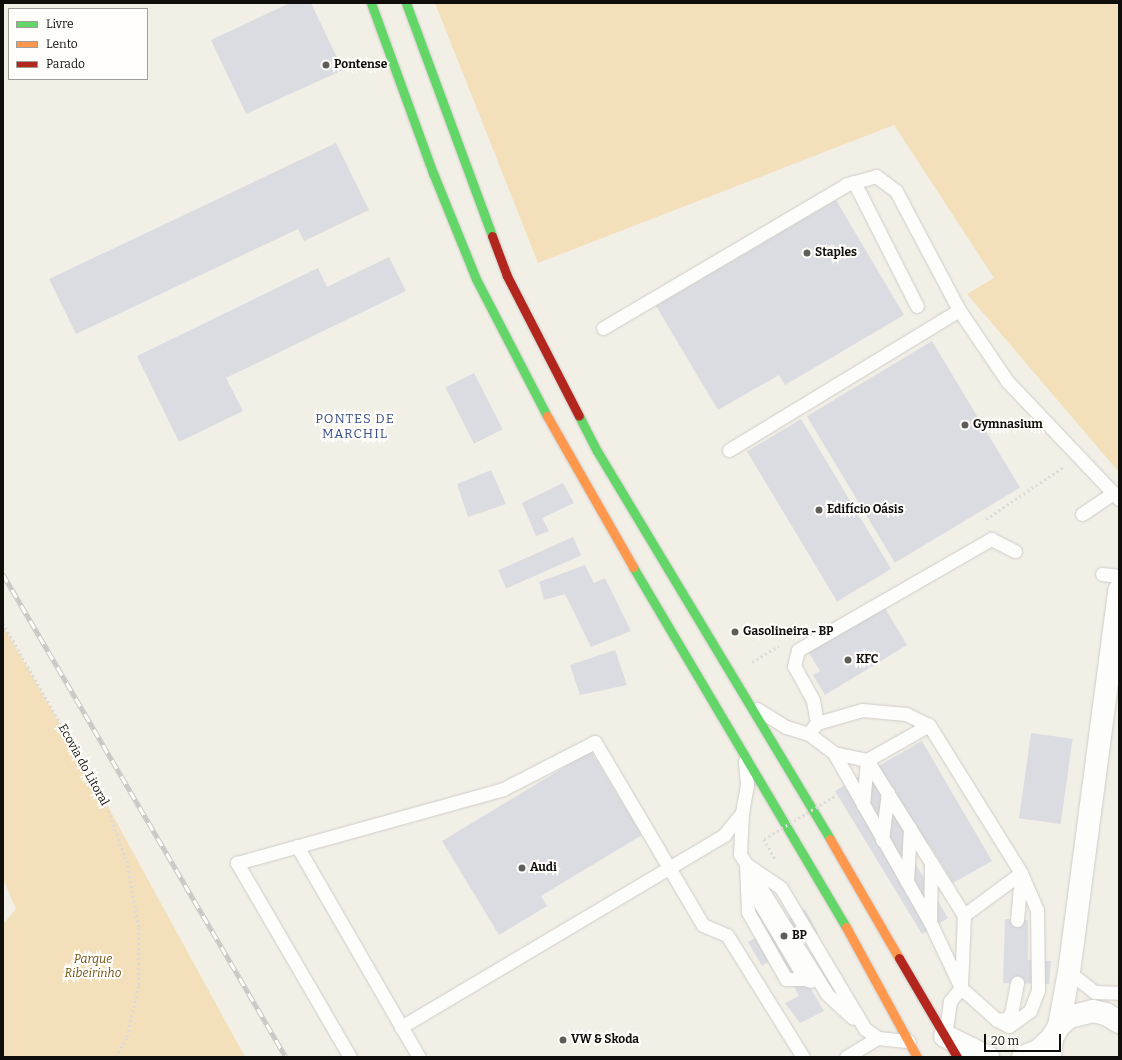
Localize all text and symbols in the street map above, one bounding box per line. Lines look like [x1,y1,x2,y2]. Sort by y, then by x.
legend [8,8,148,80]
text: Livre [46,17,74,31]
text: Lento [46,37,78,51]
text: Parado [46,57,85,71]
place label: Pontense [334,58,387,72]
marker: Pontense [321,60,331,70]
place label: Staples [815,246,857,260]
marker: Staples [802,248,812,258]
district label: PONTES DE MARCHIL [315,412,395,443]
place label: Gymnasium [973,418,1043,432]
marker: Gymnasium [960,420,970,430]
place label: Edifício Oásis [827,503,904,517]
marker: Edifício Oásis [814,505,824,515]
place label: Gasolineira - BP [743,625,833,639]
marker: Gasolineira - BP [730,627,740,637]
place label: KFC [856,653,878,667]
marker: KFC [843,655,853,665]
street label: Ecovia do Litoral [55,722,111,808]
place label: Audi [530,861,557,875]
marker: Audi [517,863,527,873]
place label: BP [792,929,807,943]
marker: BP [779,931,789,941]
park label: Parque Ribeirinho [65,953,121,981]
scale bar [986,1026,1063,1052]
place label: VW & Skoda [571,1033,639,1047]
text: 20 m [991,1034,1019,1048]
marker: VW & Skoda [558,1035,568,1045]

